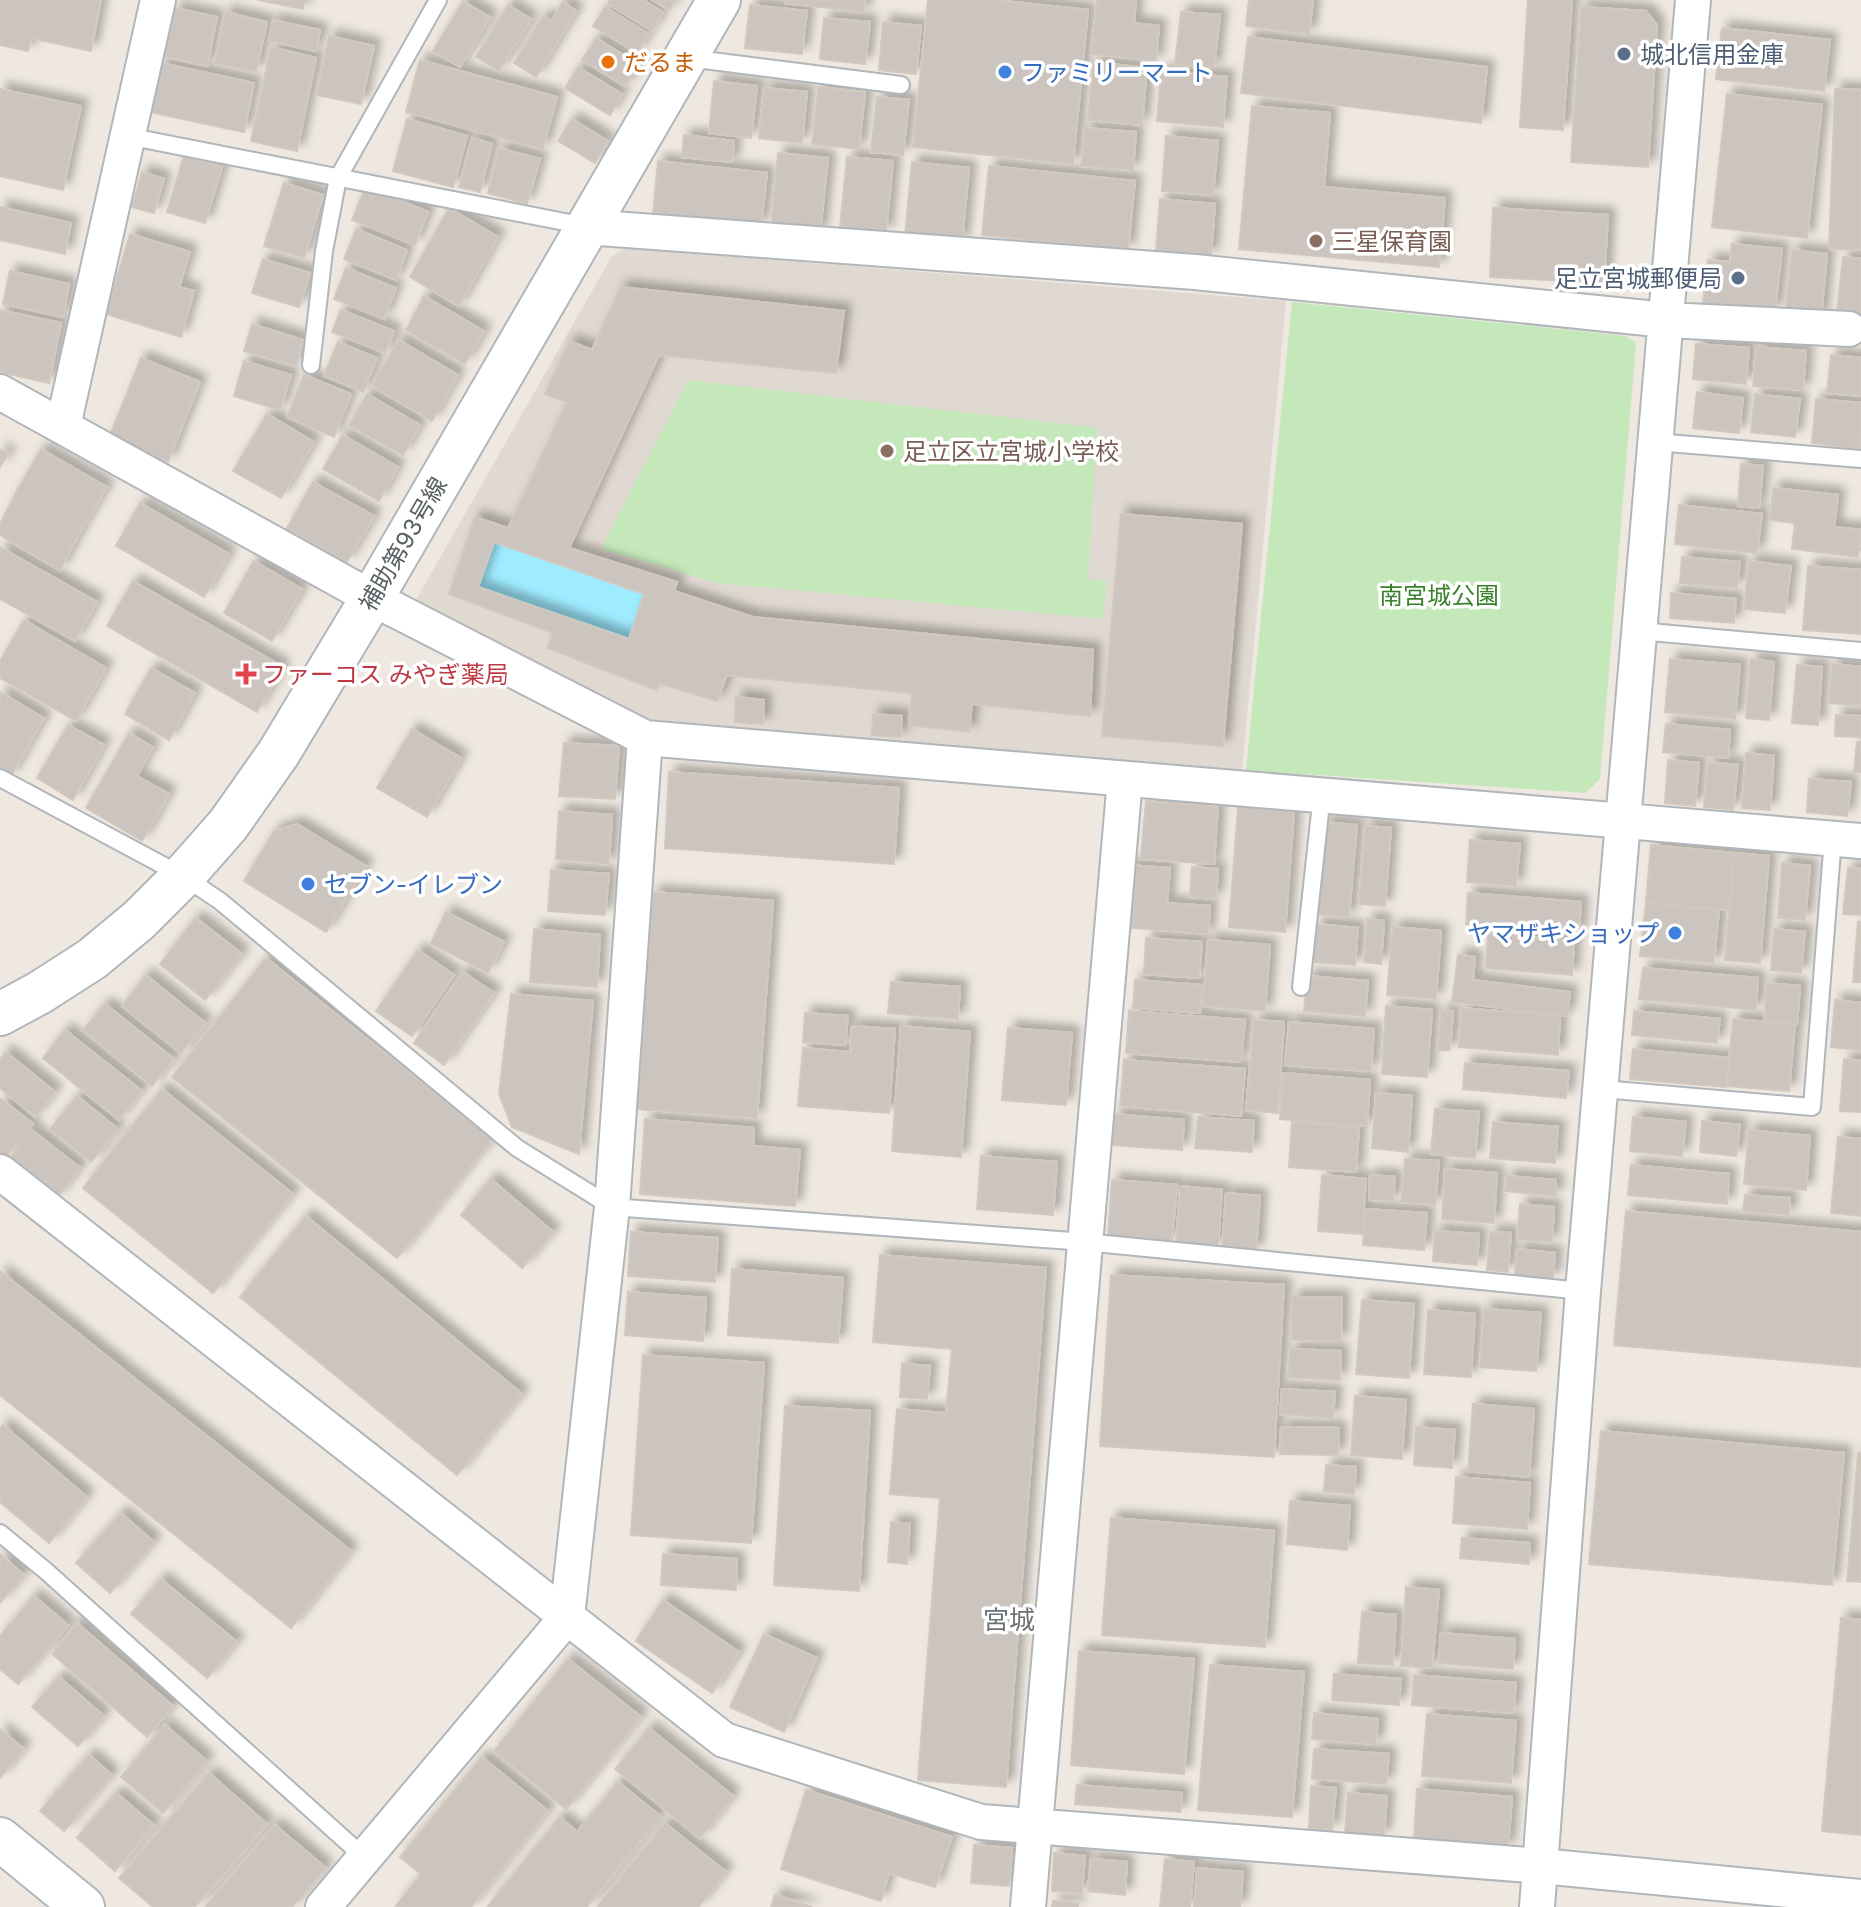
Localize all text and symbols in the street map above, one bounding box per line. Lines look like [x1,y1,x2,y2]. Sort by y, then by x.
place label: 城北信用金庫 [1640,40,1784,69]
marker: 城北信用金庫 [1615,45,1633,63]
place label: だるま [624,48,696,77]
marker: だるま [599,53,617,71]
place label: ファミリーマート [1021,58,1213,87]
marker: ファミリーマート [996,63,1014,81]
place label: 三星保育園 [1332,227,1452,256]
marker: 三星保育園 [1307,232,1325,250]
place label: 足立宮城郵便局 [1554,264,1722,293]
marker: 足立宮城郵便局 [1729,269,1747,287]
place label: 足立区立宮城小学校 [903,437,1119,466]
marker: 足立区立宮城小学校 [878,442,896,460]
street label: 補助第93号線 [353,472,453,616]
park label: 南宮城公園 [1379,581,1499,610]
place label: ファーコス みやぎ薬局 [262,660,509,689]
marker: ファーコス みやぎ薬局 [237,665,255,683]
place label: セブン-イレブン [324,870,503,899]
marker: セブン-イレブン [299,875,317,893]
place label: ヤマザキショップ [1467,919,1659,948]
marker: ヤマザキショップ [1666,924,1684,942]
district label: 宮城 [983,1604,1035,1635]

